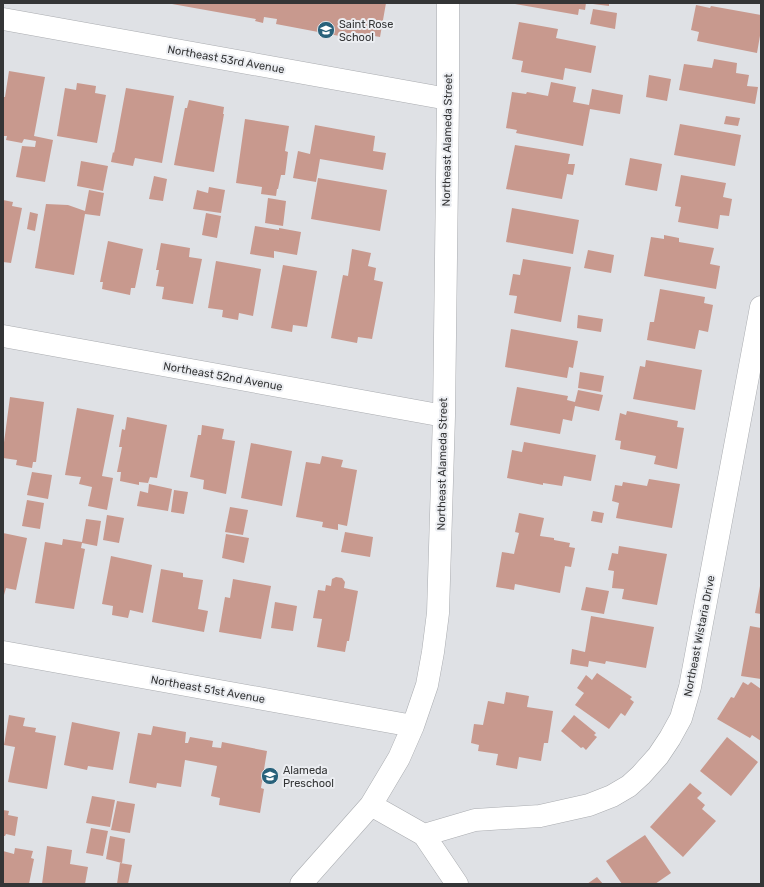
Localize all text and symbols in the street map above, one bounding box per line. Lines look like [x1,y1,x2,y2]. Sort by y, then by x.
place label: Saint Rose School [339,18,393,44]
school or university icon: Saint Rose School [316,20,336,40]
street label: Northeast 53rd Avenue [166,43,285,76]
street label: Northeast Alameda Street [440,73,455,207]
street label: Northeast 52nd Avenue [162,360,284,393]
street label: Northeast Alameda Street [435,397,450,531]
street label: Northeast Wistaria Drive [681,574,718,698]
street label: Northeast 51st Avenue [150,673,266,706]
place label: Alameda Preschool [283,764,334,790]
school or university icon: Alameda Preschool [260,766,280,786]

